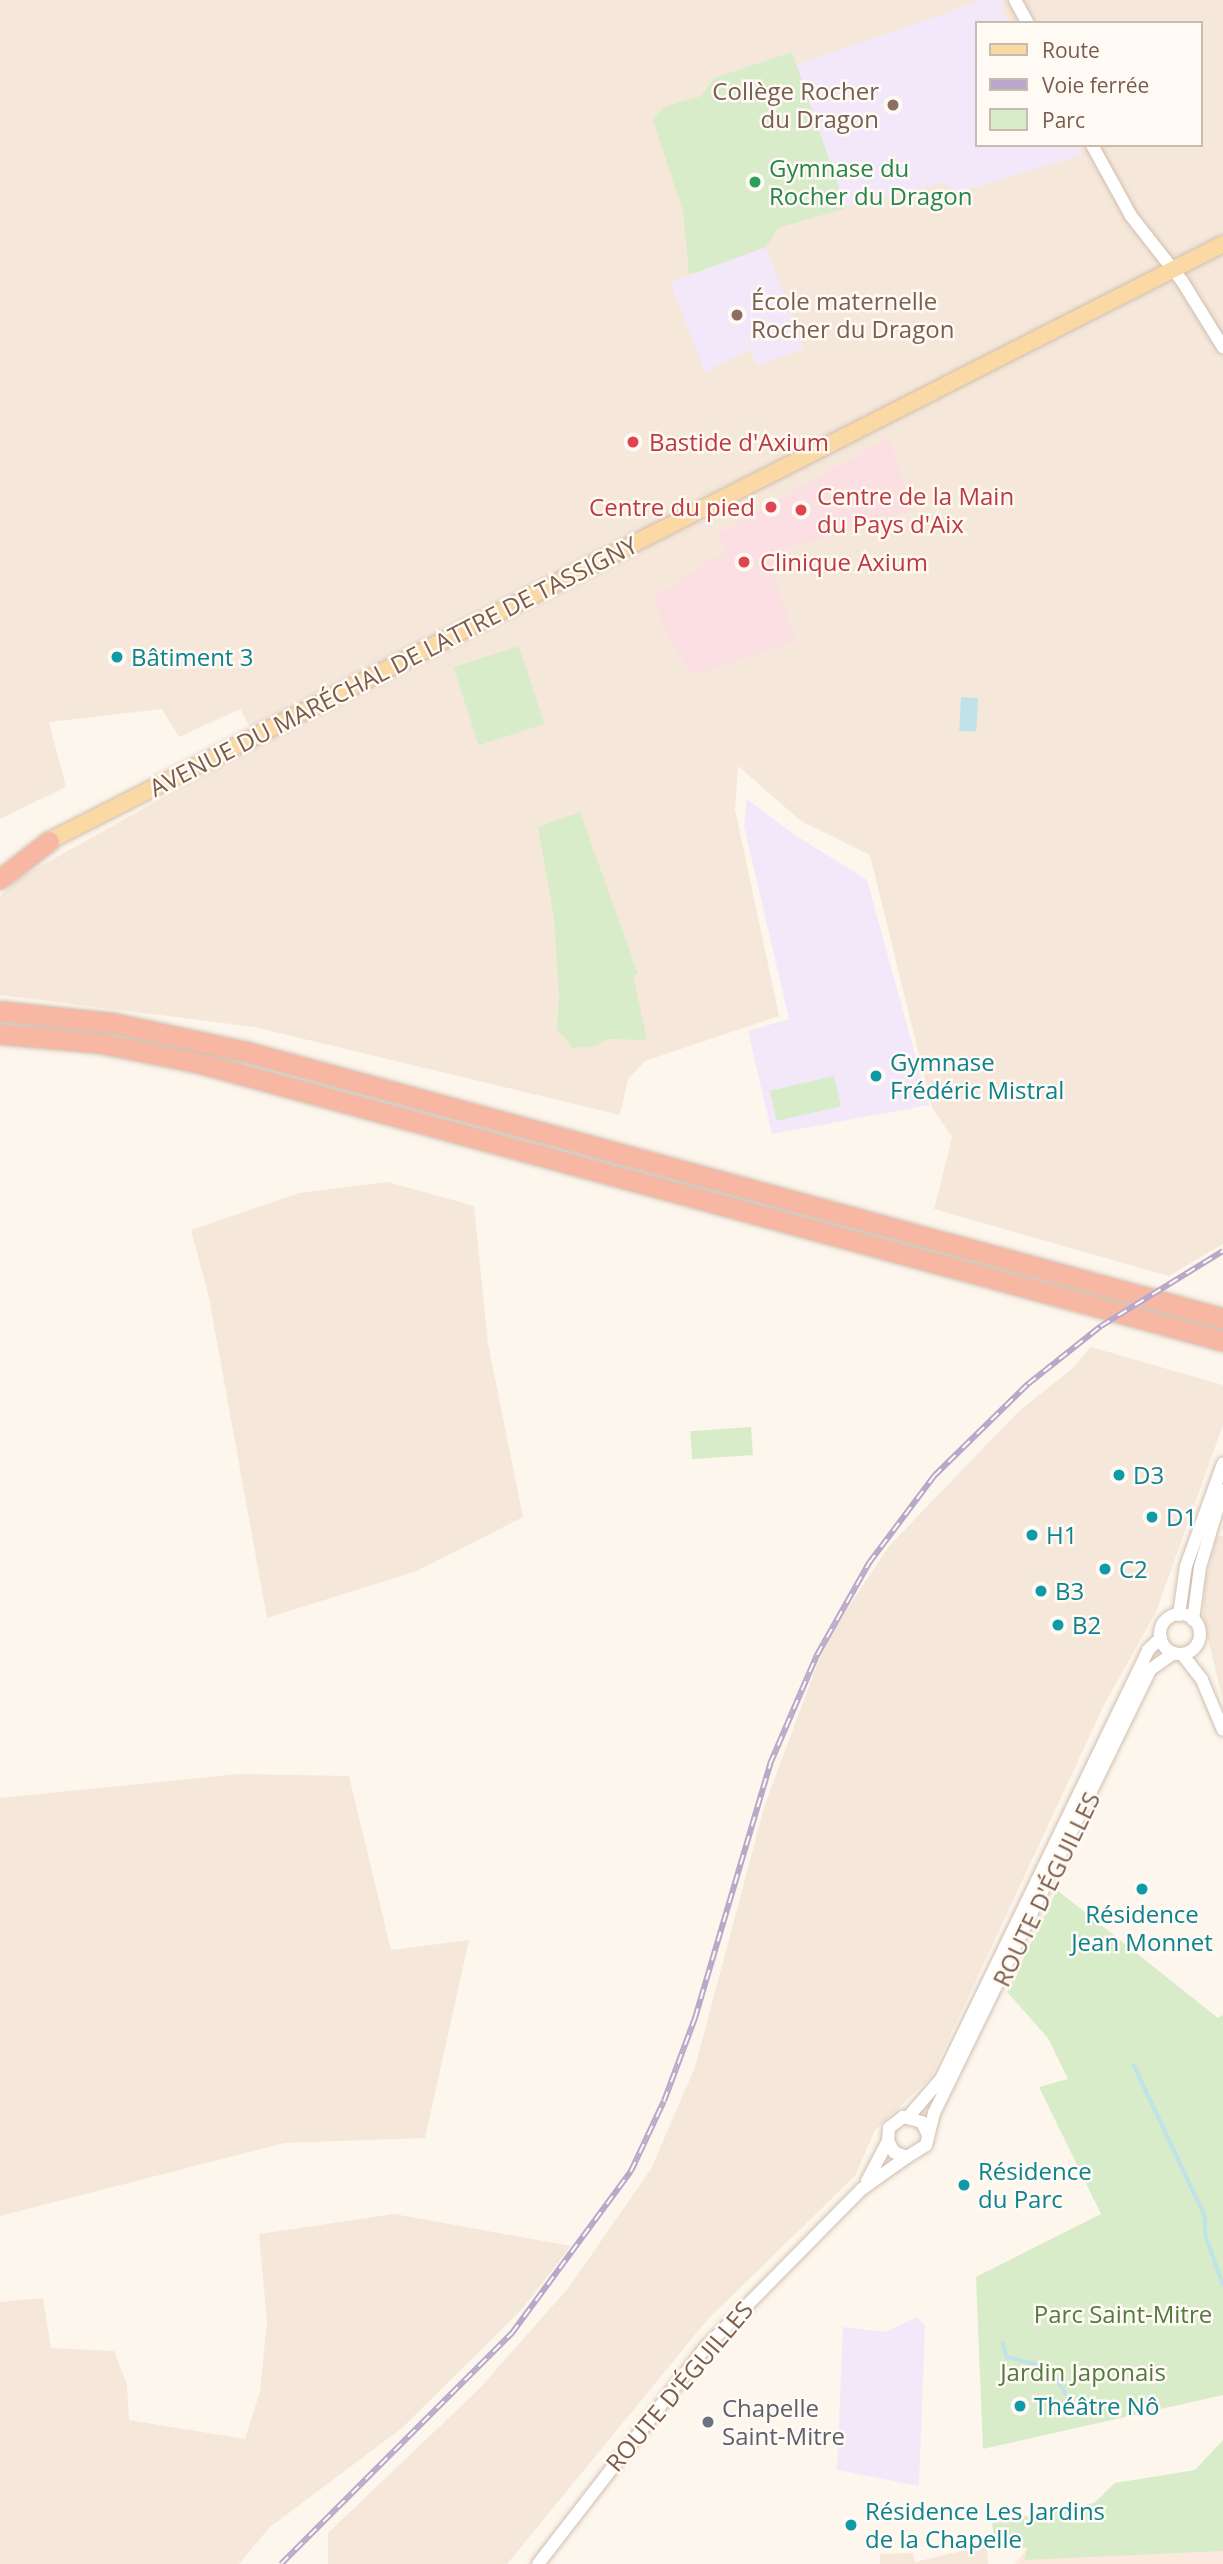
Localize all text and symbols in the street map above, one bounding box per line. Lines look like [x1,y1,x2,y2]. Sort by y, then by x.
legend [974,21,1202,147]
text: Route [1042,36,1100,64]
text: Voie ferrée [1042,71,1149,99]
place label: Collège Rocher du Dragon [712,77,879,133]
marker: Collège Rocher du Dragon [885,97,901,113]
text: Parc [1042,106,1085,134]
place label: Gymnase du Rocher du Dragon [769,154,972,210]
marker: Gymnase du Rocher du Dragon [747,174,763,190]
place label: École maternelle Rocher du Dragon [751,287,954,343]
marker: École maternelle Rocher du Dragon [729,307,745,323]
place label: Bastide d'Axium [649,428,829,456]
marker: Bastide d'Axium [623,432,643,452]
place label: Centre de la Main du Pays d'Aix [817,482,1014,538]
place label: Centre du pied [589,493,755,521]
marker: Centre du pied [761,497,781,517]
marker: Centre de la Main du Pays d'Aix [791,500,811,520]
street label: AVENUE DU MARÉCHAL DE LATTRE DE TASSIGNY [144,530,642,802]
place label: Clinique Axium [760,548,928,576]
marker: Clinique Axium [734,552,754,572]
place label: Bâtiment 3 [131,643,253,671]
marker: Bâtiment 3 [109,649,125,665]
place label: Gymnase Frédéric Mistral [890,1048,1064,1104]
marker: Gymnase Frédéric Mistral [868,1068,884,1084]
place label: D3 [1133,1461,1164,1489]
marker: D3 [1111,1467,1127,1483]
place label: D1 [1166,1503,1197,1531]
marker: D1 [1144,1509,1160,1525]
place label: H1 [1046,1521,1077,1549]
marker: H1 [1024,1527,1040,1543]
place label: C2 [1119,1555,1148,1583]
marker: C2 [1097,1561,1113,1577]
place label: B3 [1055,1577,1084,1605]
marker: B3 [1033,1583,1049,1599]
place label: B2 [1072,1611,1101,1639]
marker: B2 [1050,1617,1066,1633]
street label: ROUTE D'ÉGUILLES [986,1787,1106,1991]
marker: Résidence Jean Monnet [1134,1881,1150,1897]
place label: Résidence Jean Monnet [1071,1900,1213,1956]
place label: Résidence du Parc [978,2157,1092,2213]
marker: Résidence du Parc [956,2177,972,2193]
street label: ROUTE D'ÉGUILLES [600,2295,758,2477]
park label: Parc Saint-Mitre [1034,2300,1212,2328]
park label: Jardin Japonais [1000,2358,1166,2386]
place label: Théâtre Nô [1034,2392,1159,2420]
place label: Chapelle Saint-Mitre [722,2394,845,2450]
marker: Théâtre Nô [1012,2398,1028,2414]
marker: Chapelle Saint-Mitre [700,2414,716,2430]
place label: Résidence Les Jardins de la Chapelle [865,2497,1105,2553]
marker: Résidence Les Jardins de la Chapelle [843,2517,859,2533]

